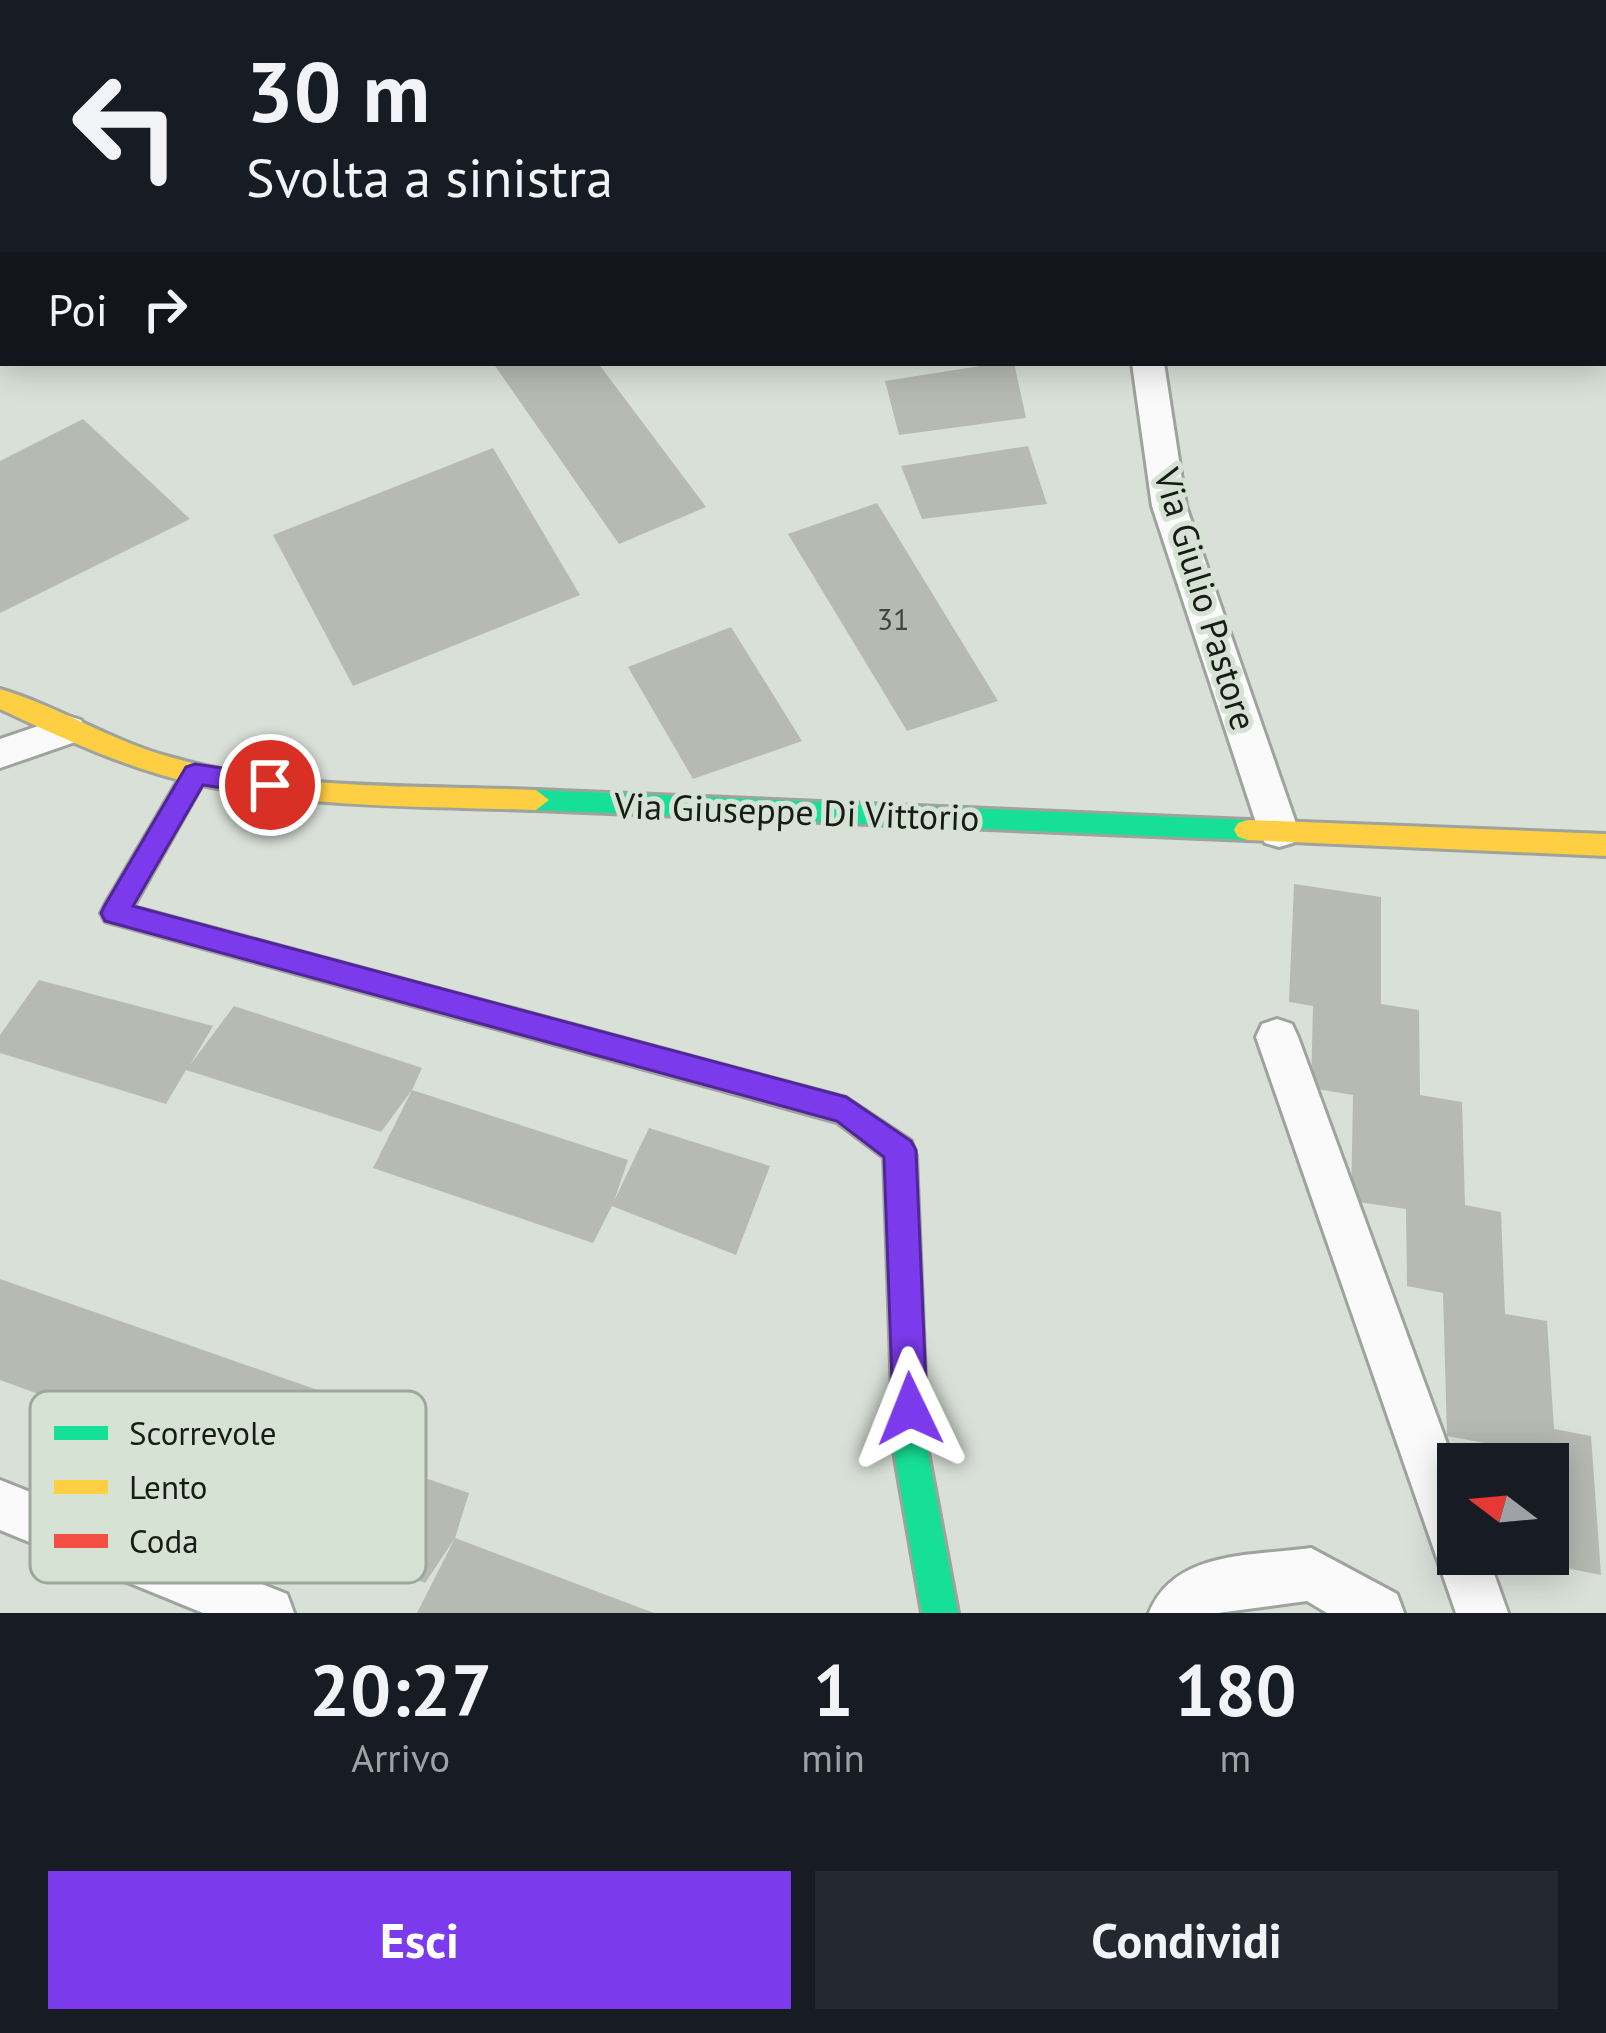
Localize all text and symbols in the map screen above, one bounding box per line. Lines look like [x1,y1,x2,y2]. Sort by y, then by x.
text: 30 m [246,36,430,145]
icon: left [48,48,204,204]
text: Svolta a sinistra [246,142,613,212]
icon: right [132,276,198,342]
text: Poi [48,280,108,338]
street label: Via Giulio Pastore [1144,461,1268,736]
house number: 31 [877,599,909,638]
pin [219,734,321,836]
icon: arrive [237,752,303,818]
street label: Via Giuseppe Di Vittorio [613,781,980,841]
position arrow [847,1346,973,1472]
legend [30,1391,426,1583]
text: Scorrevole [129,1411,276,1454]
north arrow [1437,1443,1569,1575]
map controls [1437,1443,1569,1575]
text: Lento [129,1465,207,1508]
text: Coda [129,1519,199,1562]
text: 20:27 [309,1643,492,1736]
text: 1 [813,1643,854,1736]
text: 180 [1174,1643,1297,1736]
text: Arrivo [351,1732,450,1783]
text: min [801,1732,865,1783]
text: m [1220,1732,1251,1783]
button: Esci [48,1871,791,2009]
button: Condividi [815,1871,1558,2009]

